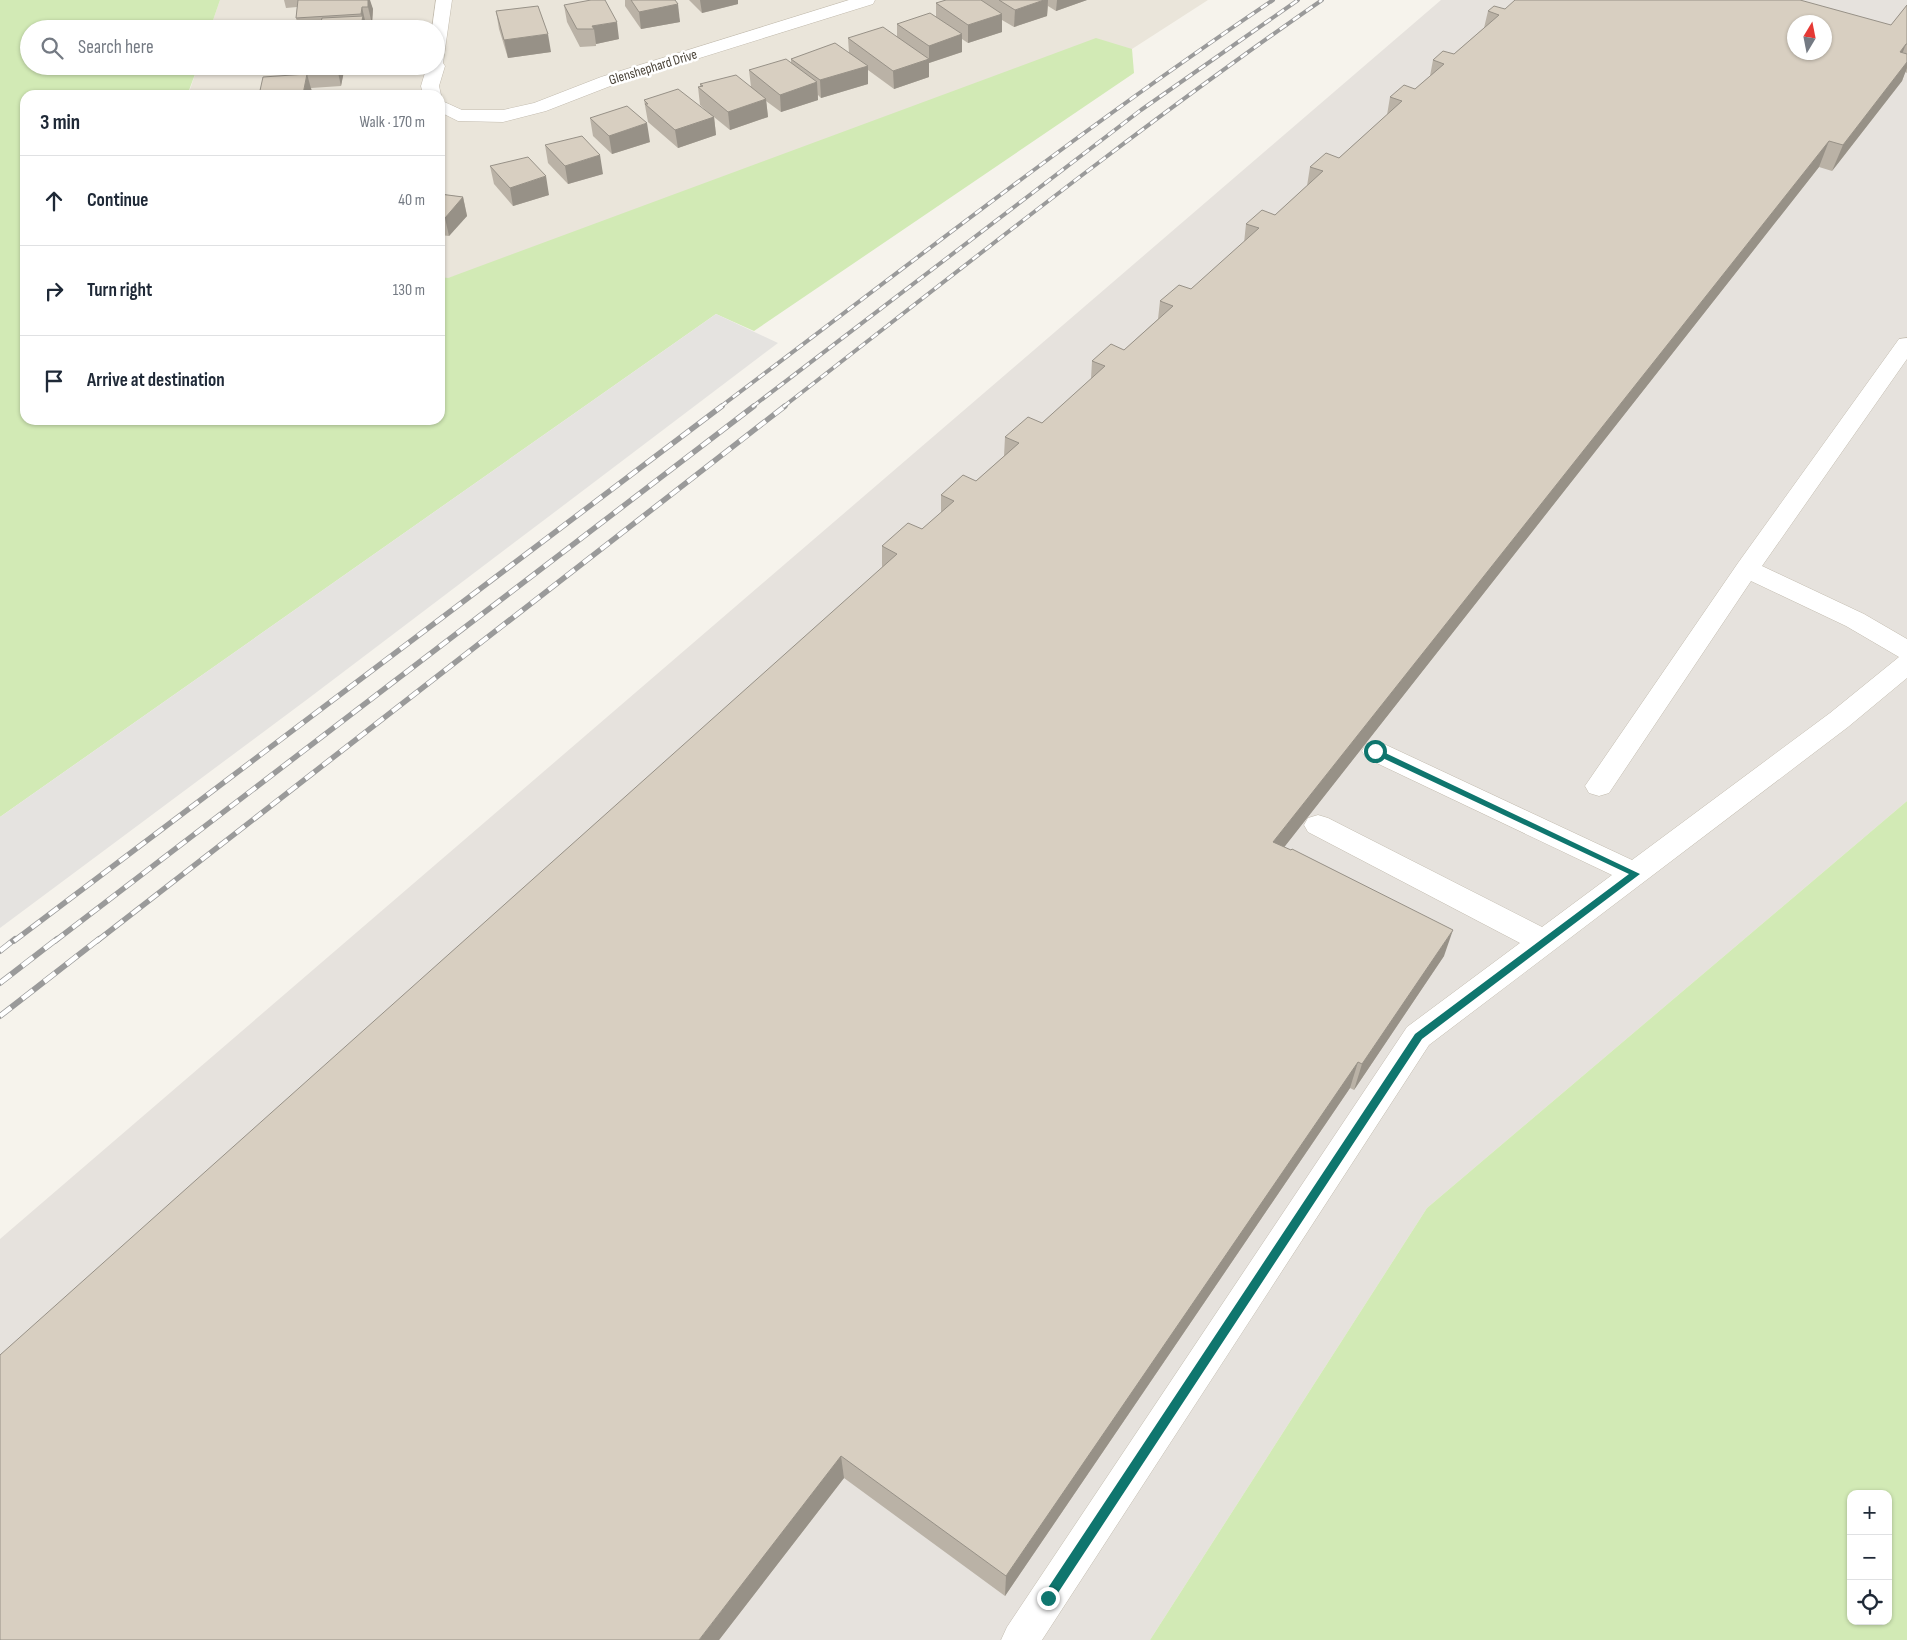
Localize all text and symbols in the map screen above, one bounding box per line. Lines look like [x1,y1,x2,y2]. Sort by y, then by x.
north arrow [1787,15,1832,60]
search box [20,20,445,75]
icon: search [38,34,66,62]
text: Search here [78,36,154,59]
street label: Glenshephard Drive [607,46,699,88]
text: 3 min [40,110,80,135]
text: Walk · 170 m [360,113,425,132]
icon: ahead [40,187,68,215]
text: Continue [87,189,148,212]
text: 40 m [398,191,425,210]
icon: right [40,277,68,305]
text: Turn right [87,279,152,302]
text: 130 m [393,281,425,300]
icon: arrive [40,367,68,395]
text: Arrive at destination [87,369,225,392]
route start [1364,740,1387,763]
map controls [1847,1490,1892,1625]
button: + [1847,1490,1892,1535]
button: − [1847,1535,1892,1580]
button: locate [1847,1580,1892,1625]
route end [1037,1587,1060,1610]

